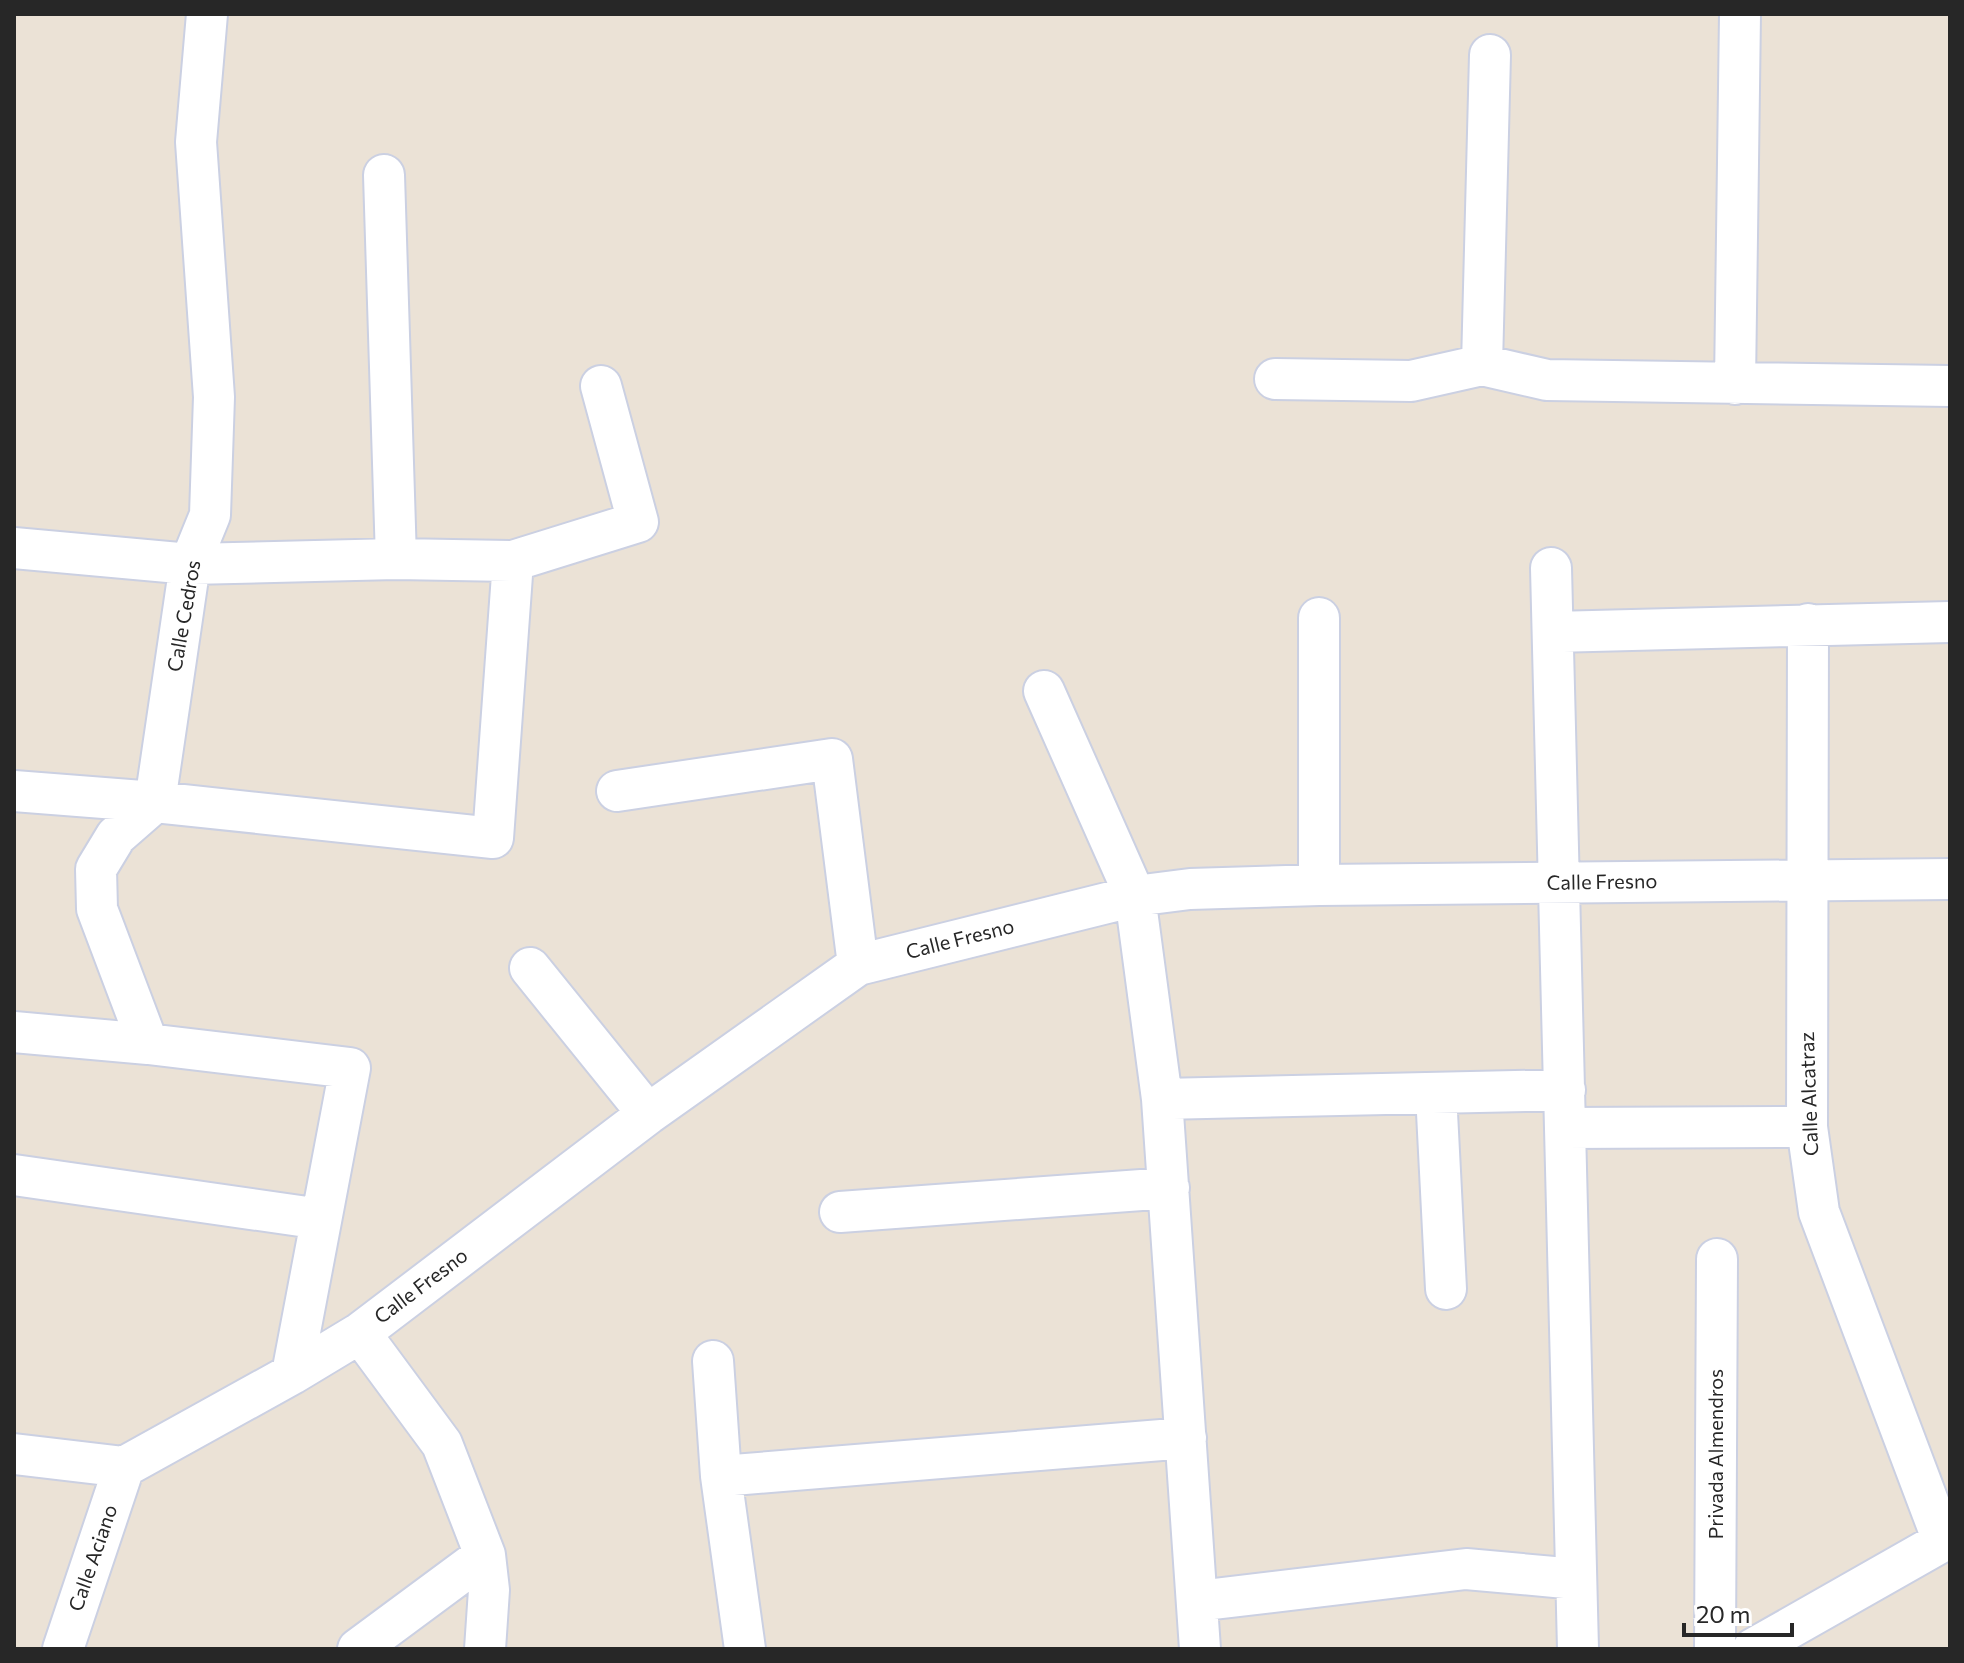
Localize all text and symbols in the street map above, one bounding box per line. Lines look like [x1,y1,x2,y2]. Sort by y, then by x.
street label: Calle Cedros [161,558,205,674]
street label: Calle Fresno [1546,868,1657,894]
street label: Calle Fresno [903,913,1016,963]
street label: Calle Alcatraz [1794,1031,1822,1157]
street label: Calle Fresno [369,1242,472,1328]
street label: Privada Almendros [1703,1369,1727,1539]
street label: Calle Aciano [63,1501,121,1614]
scale bar [1684,1587,1792,1637]
text: 20 m [1696,1599,1750,1628]

